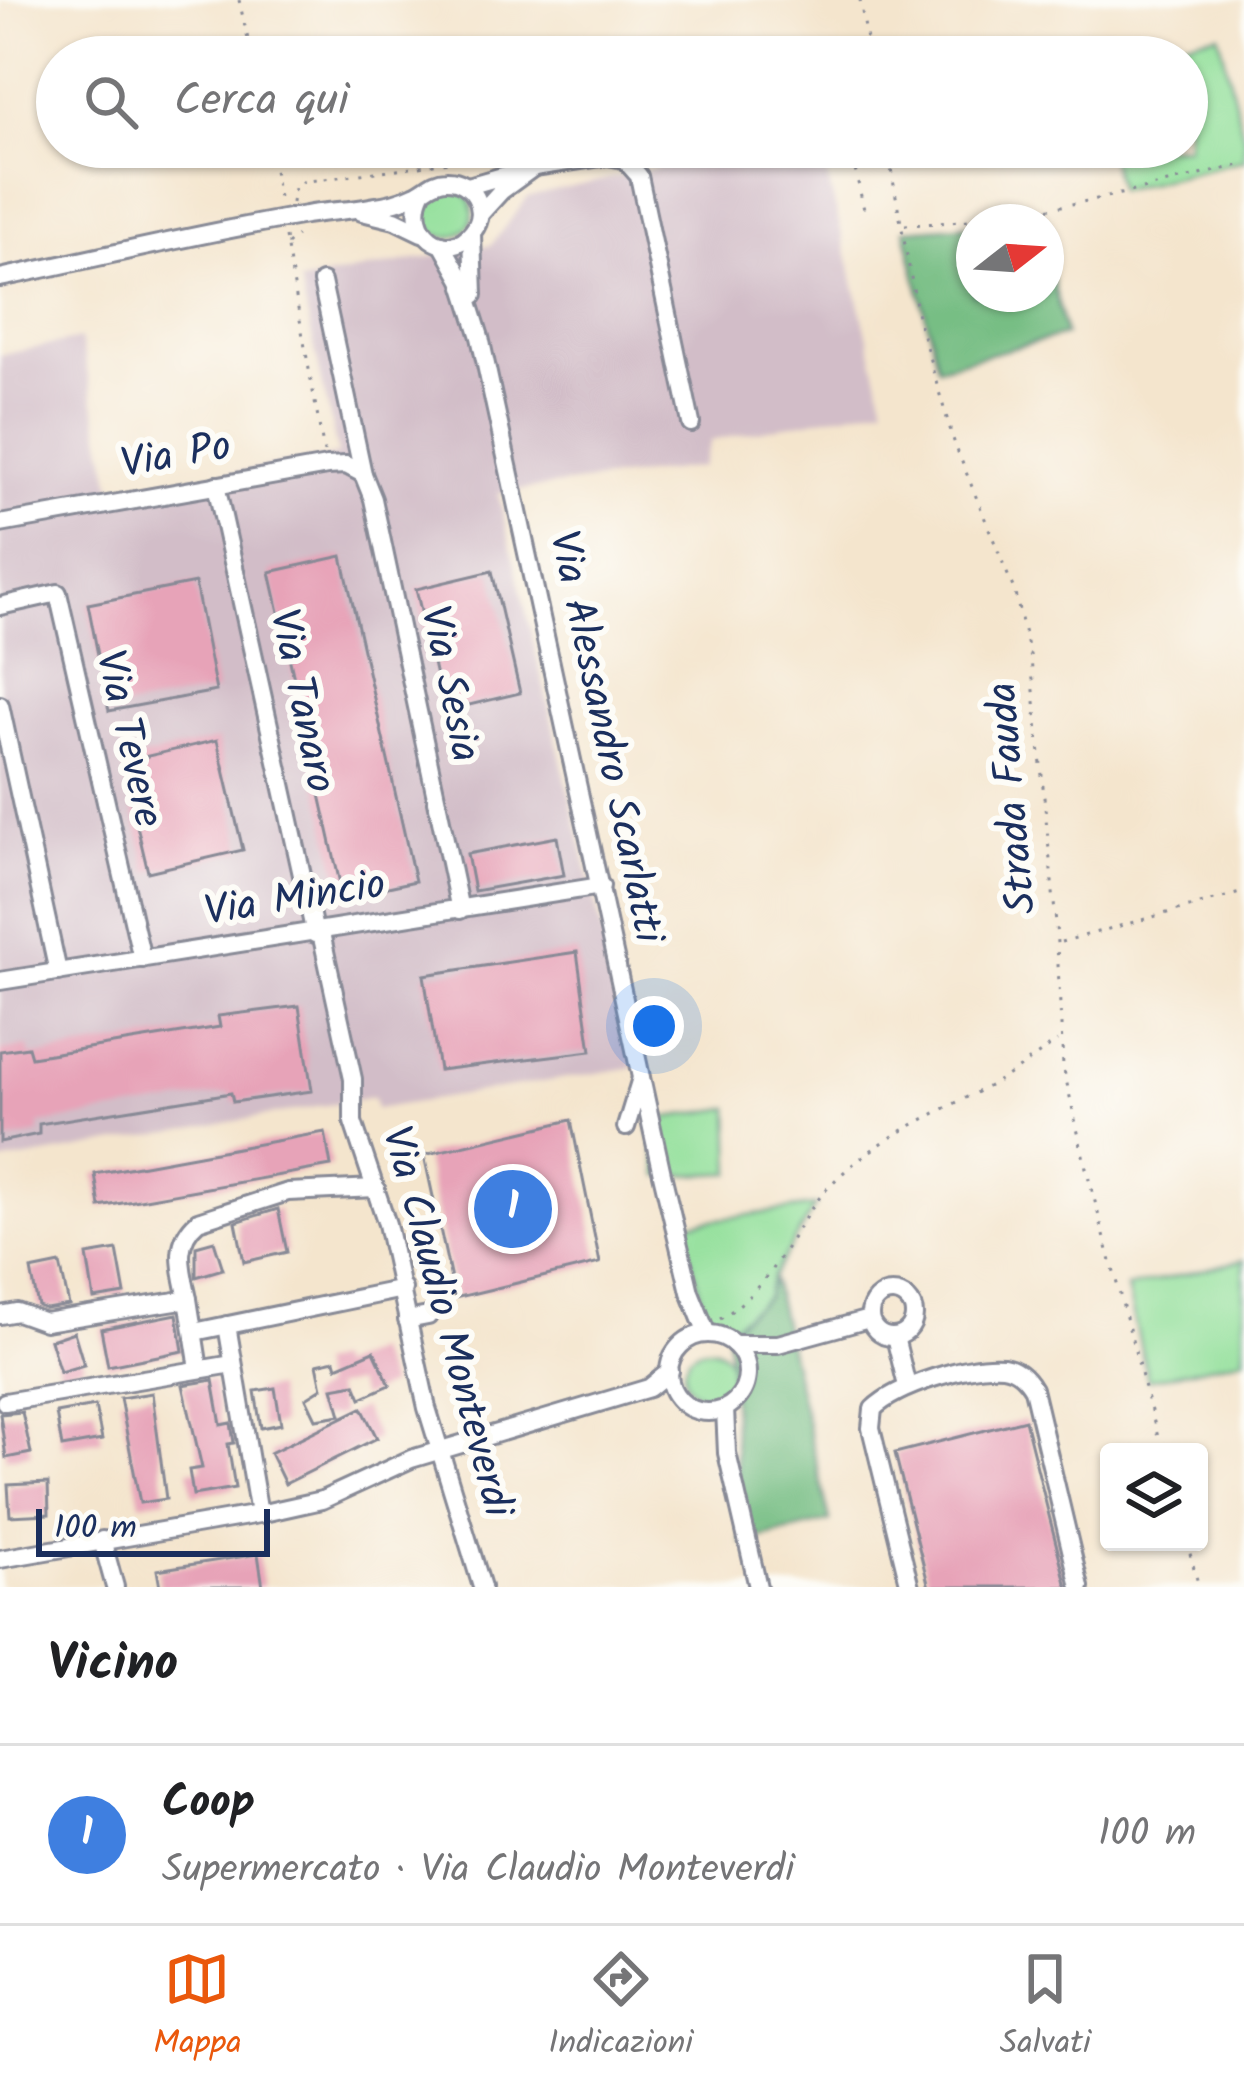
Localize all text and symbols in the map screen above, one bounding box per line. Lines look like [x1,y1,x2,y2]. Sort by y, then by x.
search box [36,36,1208,168]
text: Cerca qui [174,66,349,138]
icon: search [78,69,144,135]
north arrow [956,204,1064,312]
street label: Via Po [116,413,236,499]
street label: Via Alessandro Scarlatti [529,525,682,951]
street label: Via Sesia [400,600,498,768]
street label: Via Tanaro [249,603,353,799]
street label: Via Tevere [75,644,181,834]
street label: Strada Fauda [970,679,1056,917]
street label: Via Mincio [200,852,390,946]
your location [624,996,684,1056]
street label: Via Claudio Monteverdi [362,1119,531,1527]
pin: 1 [474,1164,552,1254]
map controls [1100,1443,1208,1551]
button: layers [1100,1443,1208,1551]
scale bar [36,1503,270,1556]
text: 100 m [54,1503,137,1556]
text: Vicino [48,1625,178,1706]
text: Coop [162,1768,255,1840]
text: 1 [81,1804,93,1866]
text: 100 m [1098,1804,1196,1866]
text: Supermercato · Via Claudio Monteverdi [162,1840,795,1902]
tab: Mappa [153,1946,242,2071]
tab: Indicazioni [548,1946,693,2071]
tab: Salvati [1000,1946,1091,2071]

